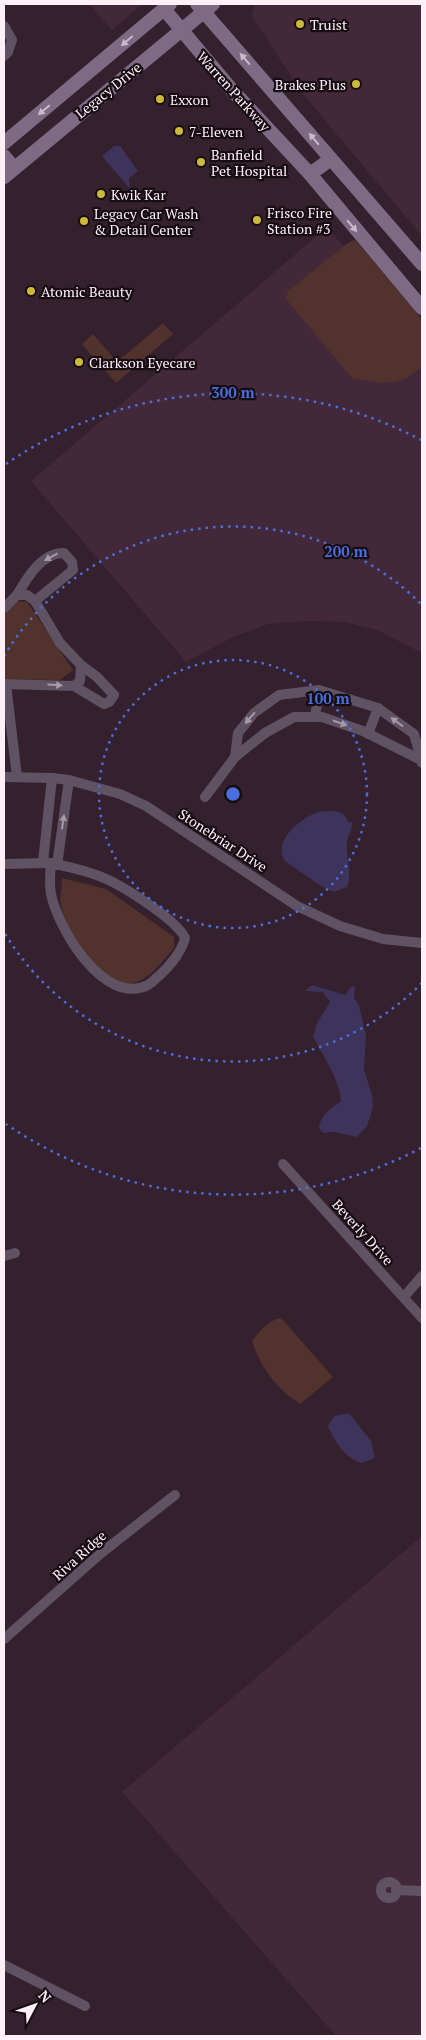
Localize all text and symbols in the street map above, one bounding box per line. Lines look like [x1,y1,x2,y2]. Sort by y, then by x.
place label: Truist [310,15,348,34]
marker: Truist [294,18,306,30]
one-way arrow [121,35,133,46]
street label: Warren Parkway [193,47,275,136]
one-way arrow [240,52,251,65]
street label: Legacy Drive [71,58,145,122]
place label: Brakes Plus [275,75,346,94]
marker: Brakes Plus [350,78,362,90]
place label: Exxon [170,90,209,109]
marker: Exxon [154,93,166,105]
one-way arrow [38,104,51,115]
place label: 7-Eleven [189,122,244,141]
marker: 7-Eleven [173,125,185,137]
one-way arrow [309,133,320,146]
place label: Banfield Pet Hospital [211,145,287,180]
marker: Banfield Pet Hospital [195,156,207,168]
place label: Kwik Kar [111,185,166,204]
marker: Kwik Kar [95,188,107,200]
place label: Frisco Fire Station #3 [267,203,332,238]
place label: Legacy Car Wash & Detail Center [94,204,199,239]
marker: Frisco Fire Station #3 [251,214,263,226]
marker: Legacy Car Wash & Detail Center [78,215,90,227]
one-way arrow [346,219,358,231]
place label: Atomic Beauty [41,282,133,301]
marker: Atomic Beauty [25,285,37,297]
place label: Clarkson Eyecare [89,353,195,372]
marker: Clarkson Eyecare [73,356,85,368]
text: 300 m [211,382,255,402]
text: 200 m [324,541,368,561]
one-way arrow [45,552,58,561]
one-way arrow [47,682,63,690]
text: 100 m [306,688,350,708]
one-way arrow [244,712,256,724]
one-way arrow [390,717,404,727]
one-way arrow [333,720,348,728]
centre of rings [224,785,242,803]
street label: Stonebriar Drive [175,804,271,876]
one-way arrow [60,814,68,830]
street label: Beverly Drive [328,1195,398,1269]
street label: Riva Ridge [48,1526,110,1584]
north arrow [10,1980,60,2030]
text: N [35,1986,56,2007]

